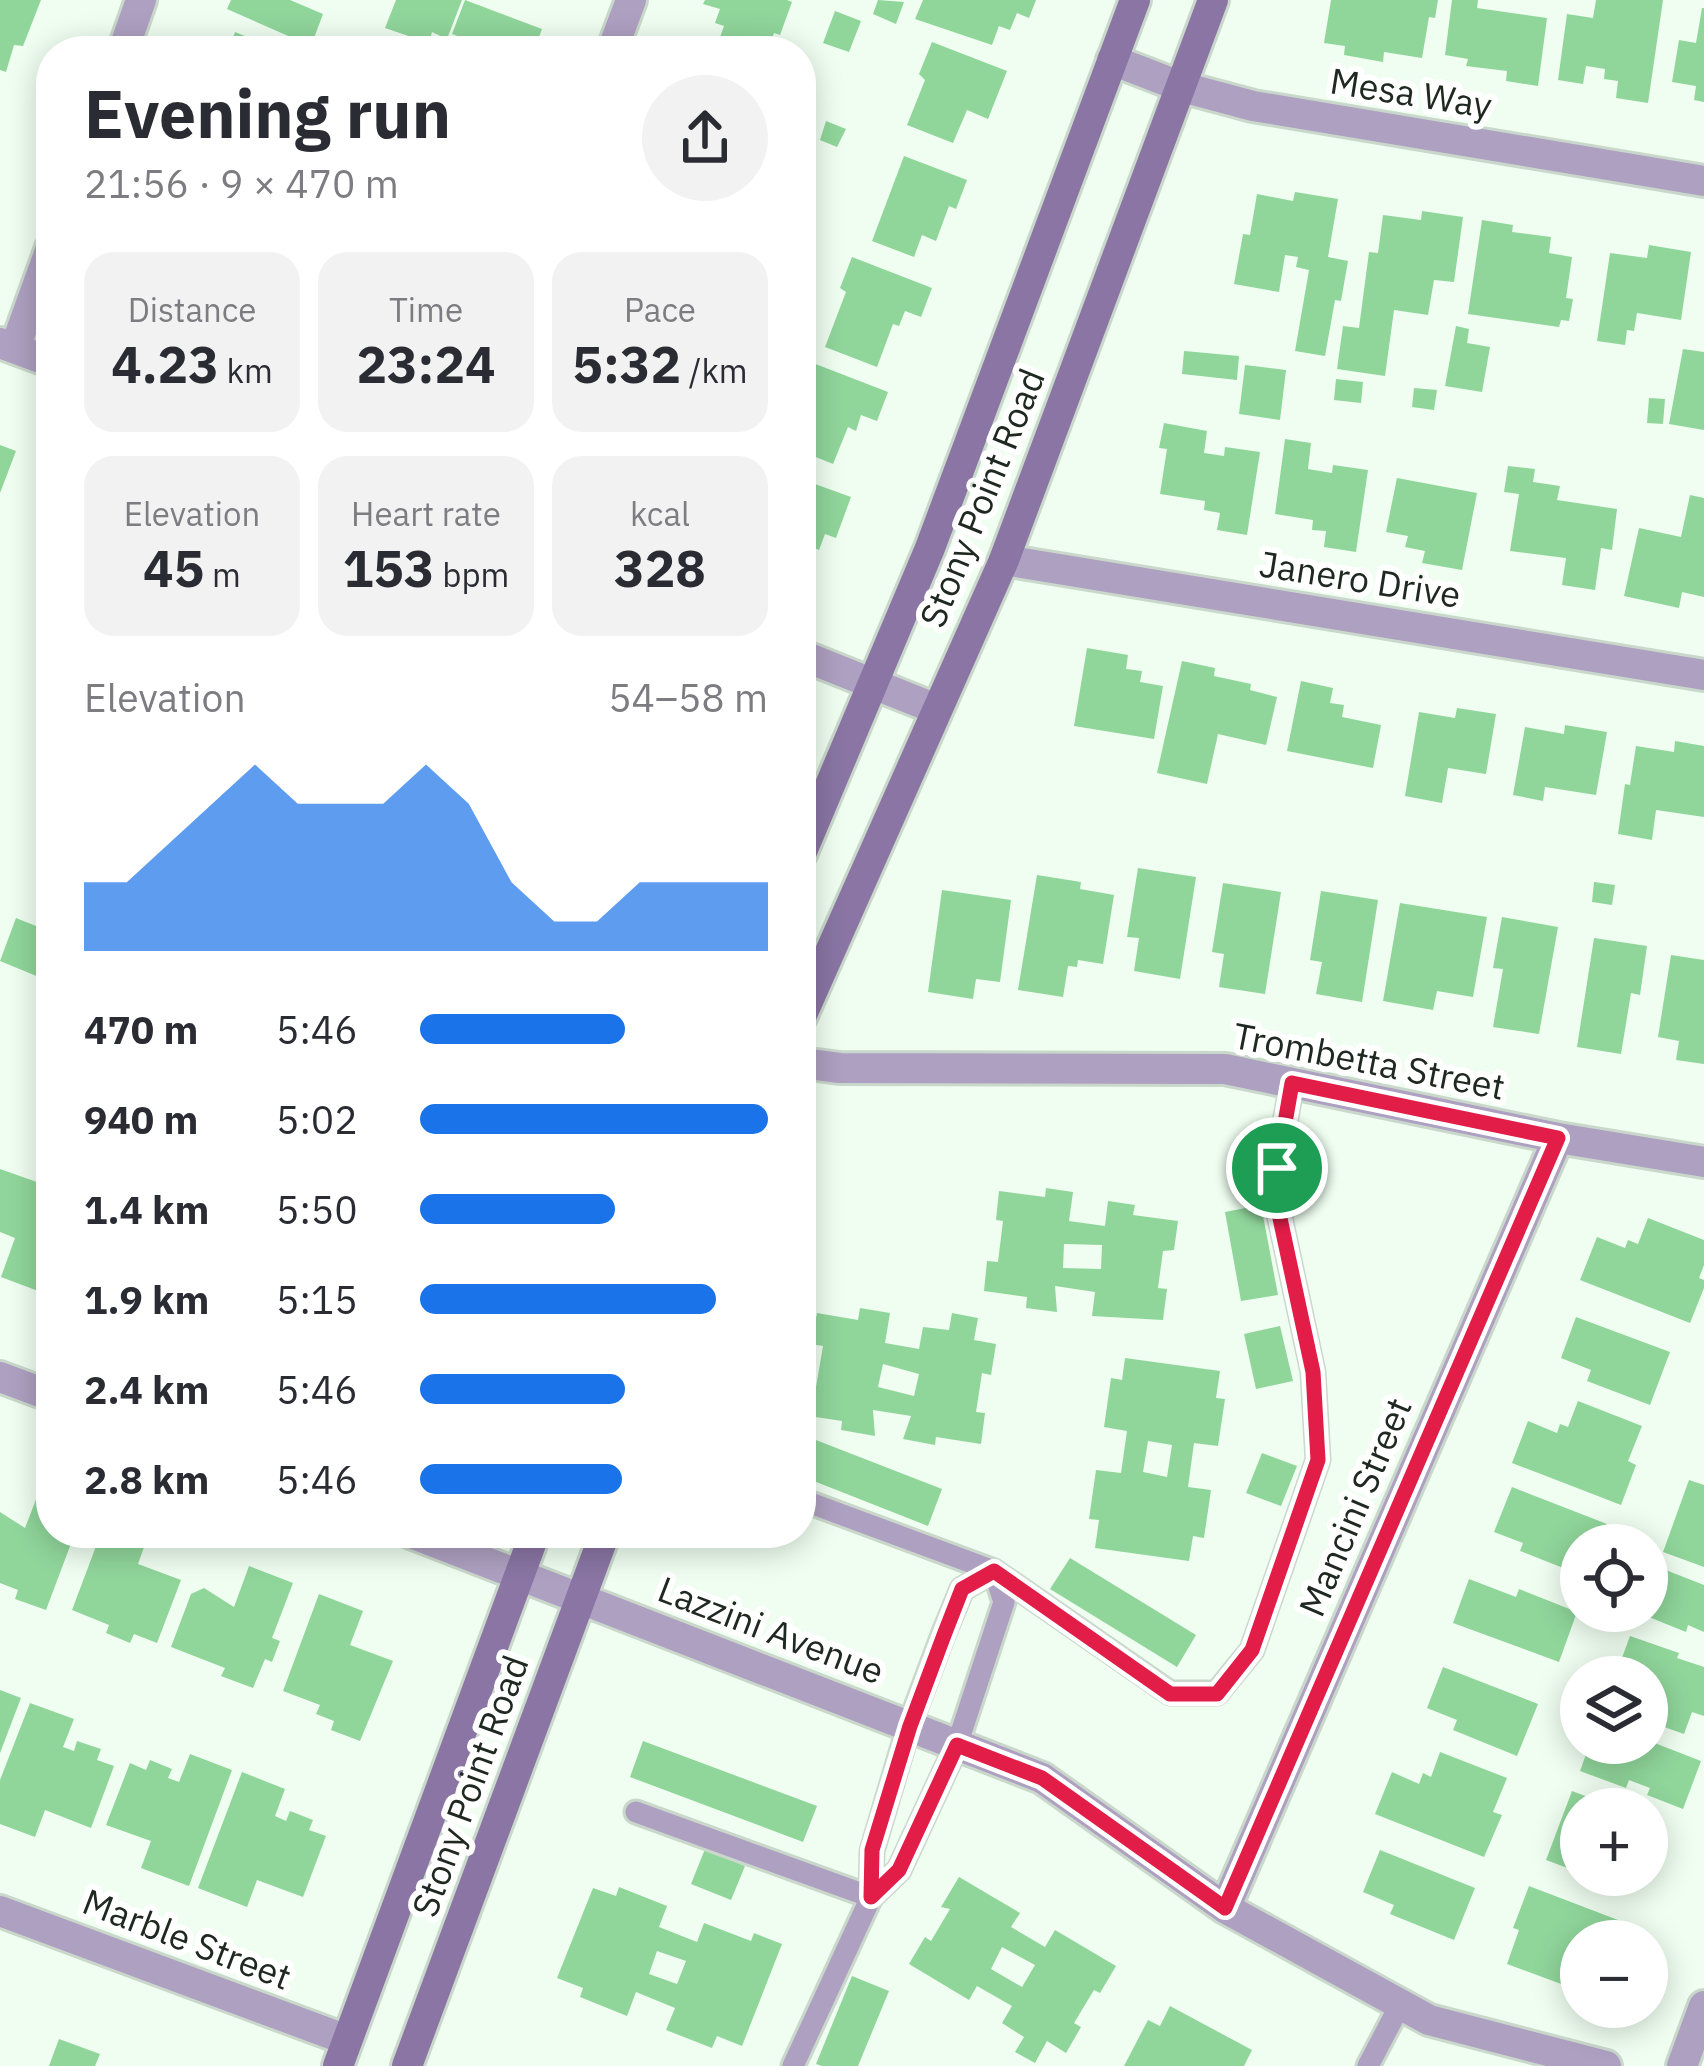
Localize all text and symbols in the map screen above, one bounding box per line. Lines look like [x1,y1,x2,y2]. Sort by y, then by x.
street label: Mesa Way [1327,57,1495,128]
text: Evening run [84,70,451,156]
button: share [642,75,768,201]
text: 21:56 · 9 × 470 m [84,158,399,209]
text: Distance [128,288,256,331]
text: Time [389,288,463,331]
text: Pace [624,288,696,331]
text: 4.23 [111,331,219,397]
text: 23:24 [356,331,496,397]
text: 5:32 [572,331,681,397]
text: km [219,349,273,392]
text: /km [681,349,748,392]
street label: Stony Point Road [908,362,1055,634]
text: Elevation [124,492,260,535]
text: Heart rate [351,492,501,535]
text: kcal [630,492,690,535]
text: 45 [143,535,204,601]
text: 153 [343,535,434,601]
text: 328 [614,535,706,601]
street label: Janero Drive [1256,539,1464,618]
text: m [204,553,241,596]
text: bpm [434,553,509,596]
text: Elevation [84,672,246,723]
text: 54–58 m [608,672,768,723]
text: 470 m [84,1004,198,1055]
text: 5:46 [276,1004,358,1055]
street label: Trombetta Street [1229,1011,1509,1110]
text: 940 m [84,1094,198,1145]
text: 5:02 [276,1094,358,1145]
pin [1226,1117,1328,1219]
icon: arrive [1244,1135,1310,1201]
text: 1.4 km [84,1184,209,1235]
text: 5:50 [276,1184,358,1235]
text: 1.9 km [84,1274,209,1325]
text: 5:15 [276,1274,358,1325]
text: 2.4 km [84,1364,209,1415]
text: 5:46 [276,1364,358,1415]
street label: Mancini Street [1287,1391,1422,1623]
text: 2.8 km [84,1454,209,1505]
text: 5:46 [276,1454,358,1505]
map controls [1560,1524,1668,2028]
button: locate [1560,1524,1668,1632]
street label: Lazzini Avenue [652,1565,891,1694]
street label: Stony Point Road [400,1649,539,1923]
button: layers [1560,1656,1668,1764]
button: + [1560,1788,1668,1896]
street label: Marble Street [76,1877,298,2000]
button: − [1560,1920,1668,2028]

